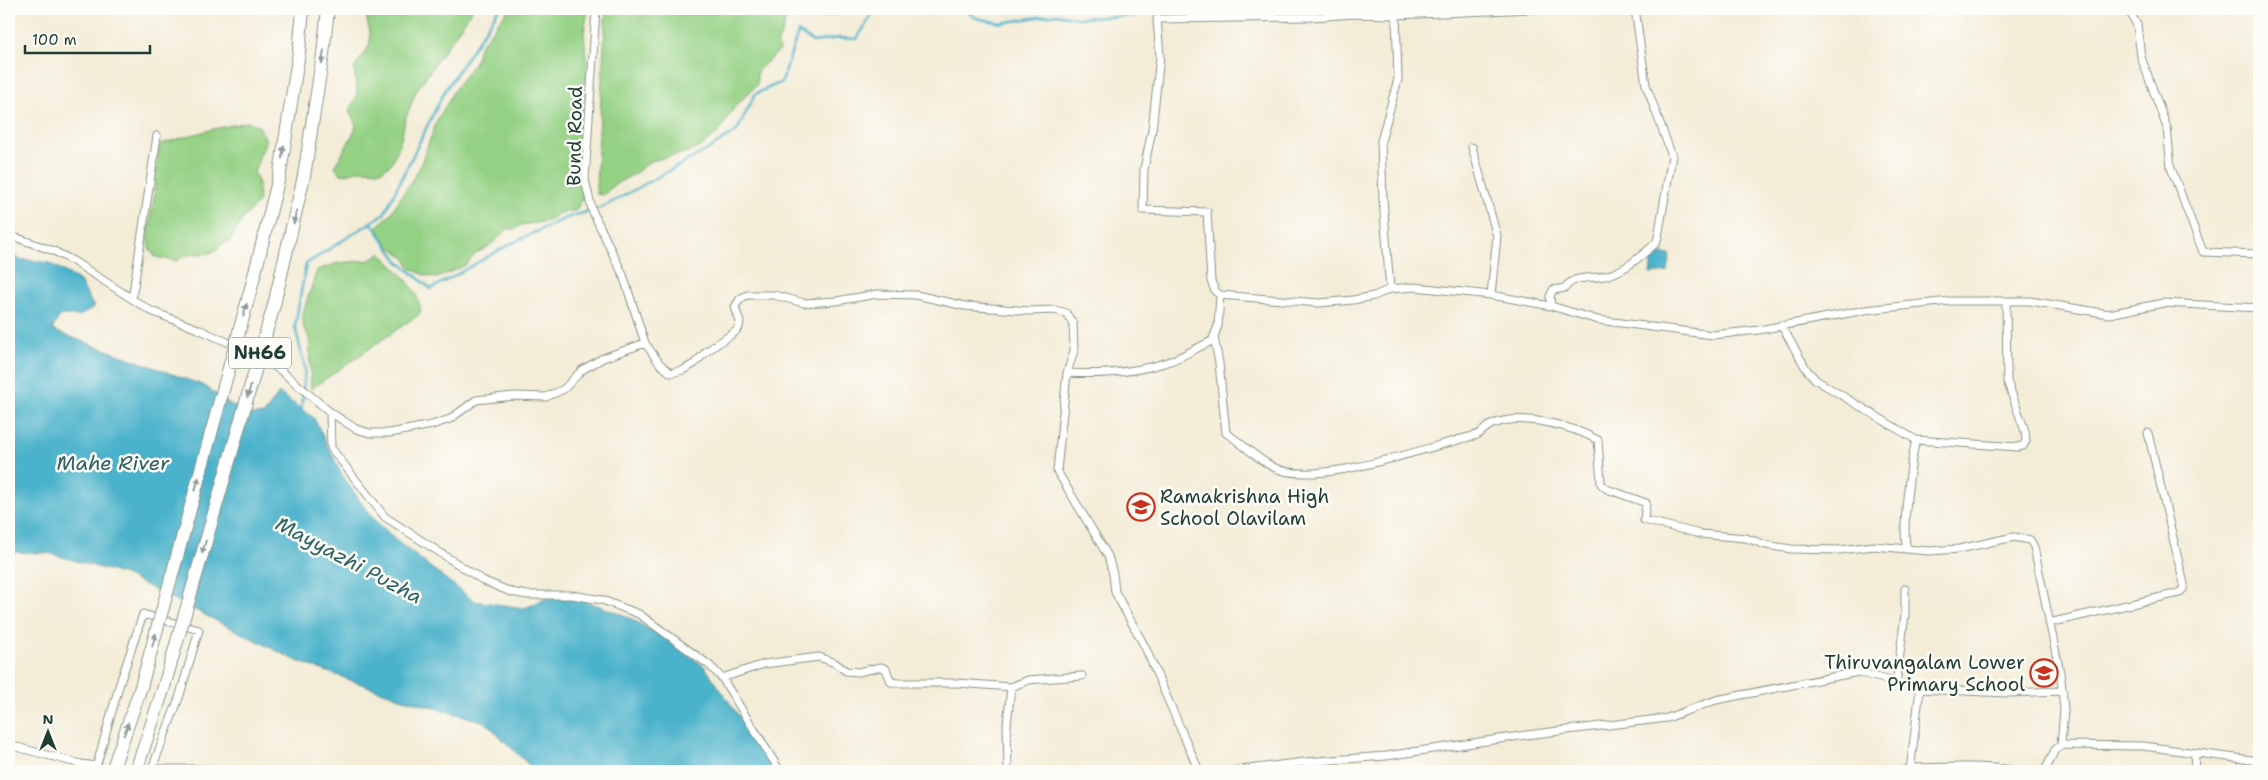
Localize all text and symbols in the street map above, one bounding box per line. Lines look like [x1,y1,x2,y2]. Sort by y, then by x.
scale bar [25,22,150,54]
text: 100 m [32,30,77,50]
one-way arrow [318,50,326,66]
street label: Bund Road [561,86,588,186]
one-way arrow [280,144,288,160]
one-way arrow [291,210,299,225]
one-way arrow [241,302,249,318]
road number: NH66 [229,338,291,368]
one-way arrow [245,384,253,399]
water label: Mahe River [57,450,170,476]
one-way arrow [193,476,201,491]
place label: Ramakrishna High School Olavilam [1160,484,1329,531]
school or university icon: Ramakrishna High School Olavilam [1126,492,1156,522]
water label: Mayyazhi Puzha [271,510,427,610]
one-way arrow [200,540,208,555]
one-way arrow [150,633,158,648]
place label: Thiruvangalam Lower Primary School [1824,650,2025,697]
school or university icon: Thiruvangalam Lower Primary School [2029,658,2059,688]
north arrow [22,708,72,758]
text: N [42,710,54,728]
one-way arrow [122,721,130,736]

